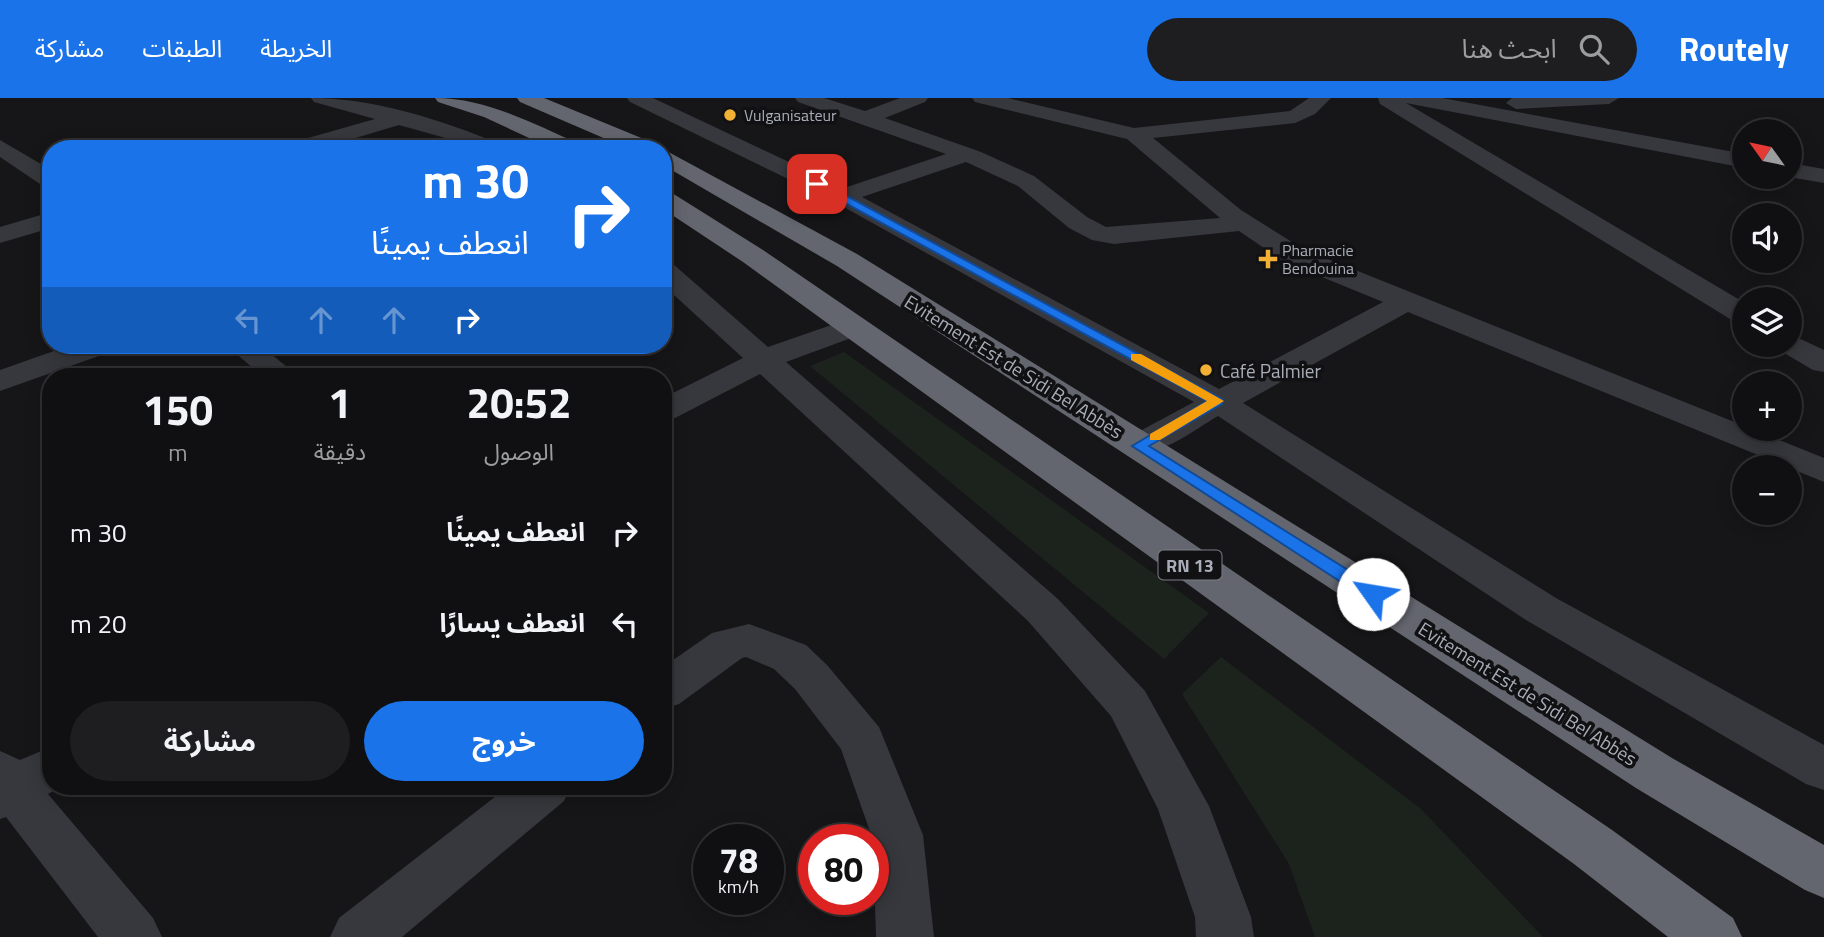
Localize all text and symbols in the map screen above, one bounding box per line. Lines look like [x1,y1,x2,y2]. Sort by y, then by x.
search box [1147,18,1637,81]
text: Routely [1679,24,1789,74]
text: ابحث هنا [1461,29,1557,68]
text: مشاركة [35,30,104,66]
text: الطبقات [142,30,222,66]
text: الخريطة [260,30,332,66]
icon: search [1575,30,1613,68]
place label: Vulganisateur [744,103,837,127]
marker: Vulganisateur [722,107,738,123]
north arrow [1732,119,1802,189]
map controls [1732,119,1802,525]
text: 30 m [422,142,529,217]
pin [787,154,847,214]
icon: arrive [798,165,836,203]
icon: right [553,168,644,259]
button: sound [1732,203,1802,273]
text: انعطف يمينًا [371,218,529,266]
place label: Pharmacie Bendouina [1282,238,1354,280]
marker: Pharmacie Bendouina [1260,251,1276,267]
street label: Evitement Est de Sidi Bel Abbès [899,287,1129,445]
button: layers [1732,287,1802,357]
icon: left [229,301,267,339]
icon: ahead [302,301,340,339]
icon: ahead [375,301,413,339]
icon: right [448,301,486,339]
place label: Café Palmier [1220,356,1321,385]
marker: Café Palmier [1198,362,1214,378]
text: 1 [328,370,352,434]
text: 20:52 [467,370,571,434]
button: + [1732,371,1802,441]
text: 150 [143,377,213,441]
text: دقيقة [314,434,366,469]
text: الوصول [484,434,554,469]
text: m [168,435,187,470]
button: − [1732,455,1802,525]
text: انعطف يمينًا [446,512,585,551]
text: 30 m [70,513,127,552]
icon: right [606,514,644,552]
road number: RN 13 [1158,550,1222,579]
position arrow [1336,557,1410,631]
text: انعطف يسارًا [440,603,585,642]
text: 20 m [70,604,127,643]
icon: left [606,605,644,643]
street label: Evitement Est de Sidi Bel Abbès [1413,614,1643,772]
button: مشاركة [70,701,350,781]
button: خروج [364,701,644,781]
speed limit sign: 80 [798,824,889,915]
text: 78 [719,833,758,887]
text: km/h [718,873,759,900]

